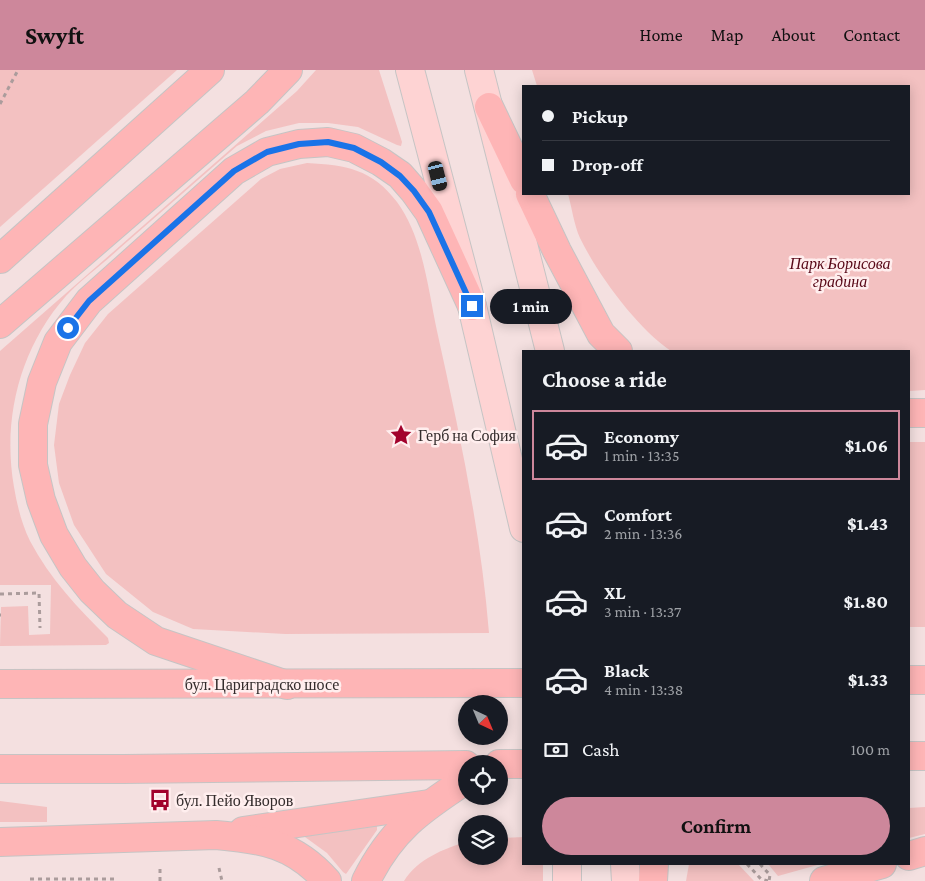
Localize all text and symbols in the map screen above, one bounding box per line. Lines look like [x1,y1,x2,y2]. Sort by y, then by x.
text: Swyft [25,22,84,49]
text: Home [640,25,683,45]
text: Map [711,25,743,45]
text: About [771,25,815,45]
text: Contact [843,25,900,45]
text: Pickup [572,106,628,127]
text: Drop-off [572,154,643,175]
car [427,160,448,192]
park label: Парк Борисова градина [788,255,891,291]
callout: 1 min [490,288,572,324]
route end [461,295,483,317]
text: 1 min [513,298,549,315]
route start [57,317,79,339]
text: Choose a ride [542,367,667,392]
place icon: Герб на София [388,422,414,448]
icon: car [544,423,589,468]
text: Economy [604,426,679,447]
place label: Герб на София [418,427,517,445]
text: $1.06 [845,435,888,456]
text: 1 min · 13:35 [604,447,680,464]
icon: car [544,501,589,546]
text: Comfort [604,504,672,525]
text: $1.43 [847,513,888,534]
text: 2 min · 13:36 [604,525,682,542]
icon: car [544,579,589,624]
text: XL [604,582,626,603]
text: $1.80 [844,591,888,612]
text: 3 min · 13:37 [604,603,681,620]
icon: car [544,657,589,702]
text: Black [604,660,649,681]
text: $1.33 [848,669,888,690]
street label: бул. Цариградско шосе [185,676,339,694]
text: 4 min · 13:38 [604,681,683,698]
north arrow [458,695,508,745]
map controls [458,695,508,865]
icon: cash [542,736,570,764]
text: Cash [582,739,620,760]
text: 100 m [851,741,890,758]
button: locate [458,755,508,805]
bus stop icon: бул. Пейо Яворов [147,787,173,813]
place label: бул. Пейо Яворов [176,792,294,810]
button: Confirm [542,797,890,855]
button: layers [458,815,508,865]

